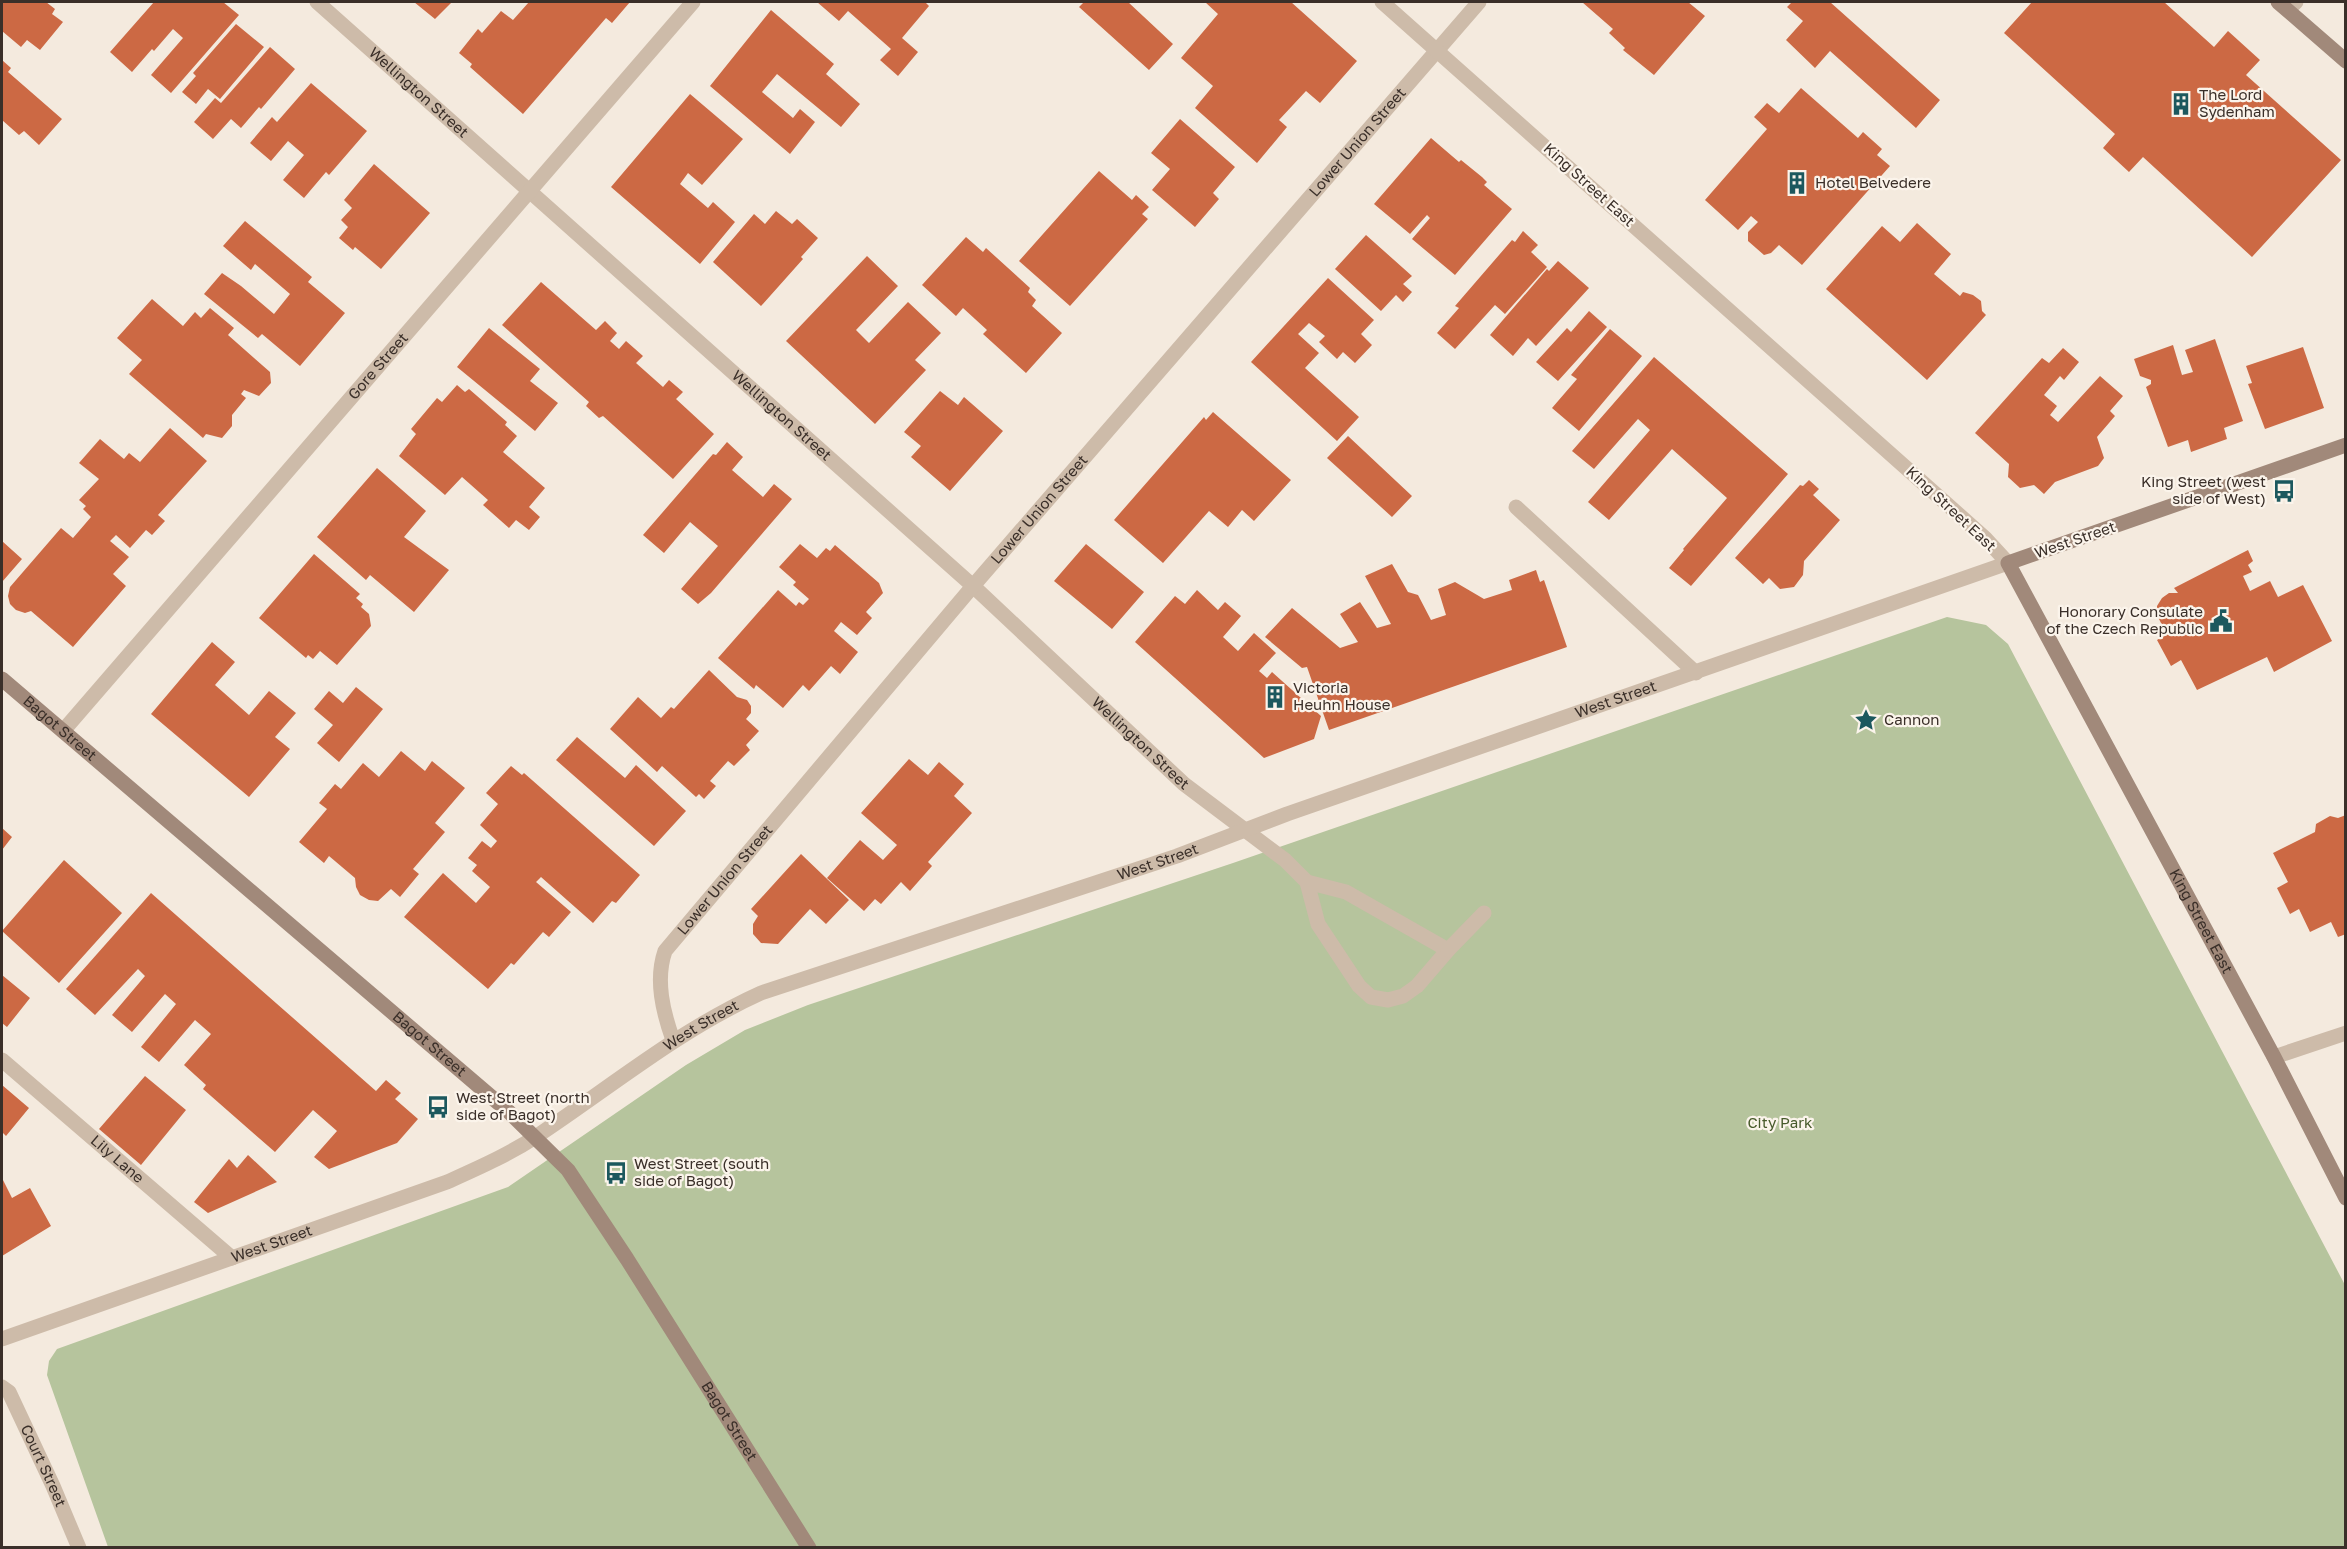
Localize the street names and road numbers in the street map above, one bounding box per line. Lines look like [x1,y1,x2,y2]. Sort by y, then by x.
street label: Wellington Street [366,43,473,141]
street label: Lower Union Street [1305,83,1409,200]
street label: King Street East [1540,139,1639,230]
street label: Gore Street [344,329,411,403]
street label: Wellington Street [729,366,836,464]
street label: Lower Union Street [987,451,1091,567]
street label: King Street East [1903,462,2000,554]
street label: West Street [2032,517,2118,561]
street label: West Street [1572,676,1658,721]
street label: Bagot Street [20,691,101,764]
street label: Wellington Street [1089,692,1193,793]
street label: Lower Union Street [673,821,776,938]
street label: West Street [1114,839,1201,883]
street label: King Street East [2166,865,2237,976]
street label: West Street [659,995,741,1054]
street label: Bagot Street [390,1007,470,1080]
street label: Lily Lane [88,1131,148,1186]
street label: West Street [228,1220,314,1265]
street label: Bagot Street [698,1377,762,1464]
street label: Court Street [17,1421,71,1509]

